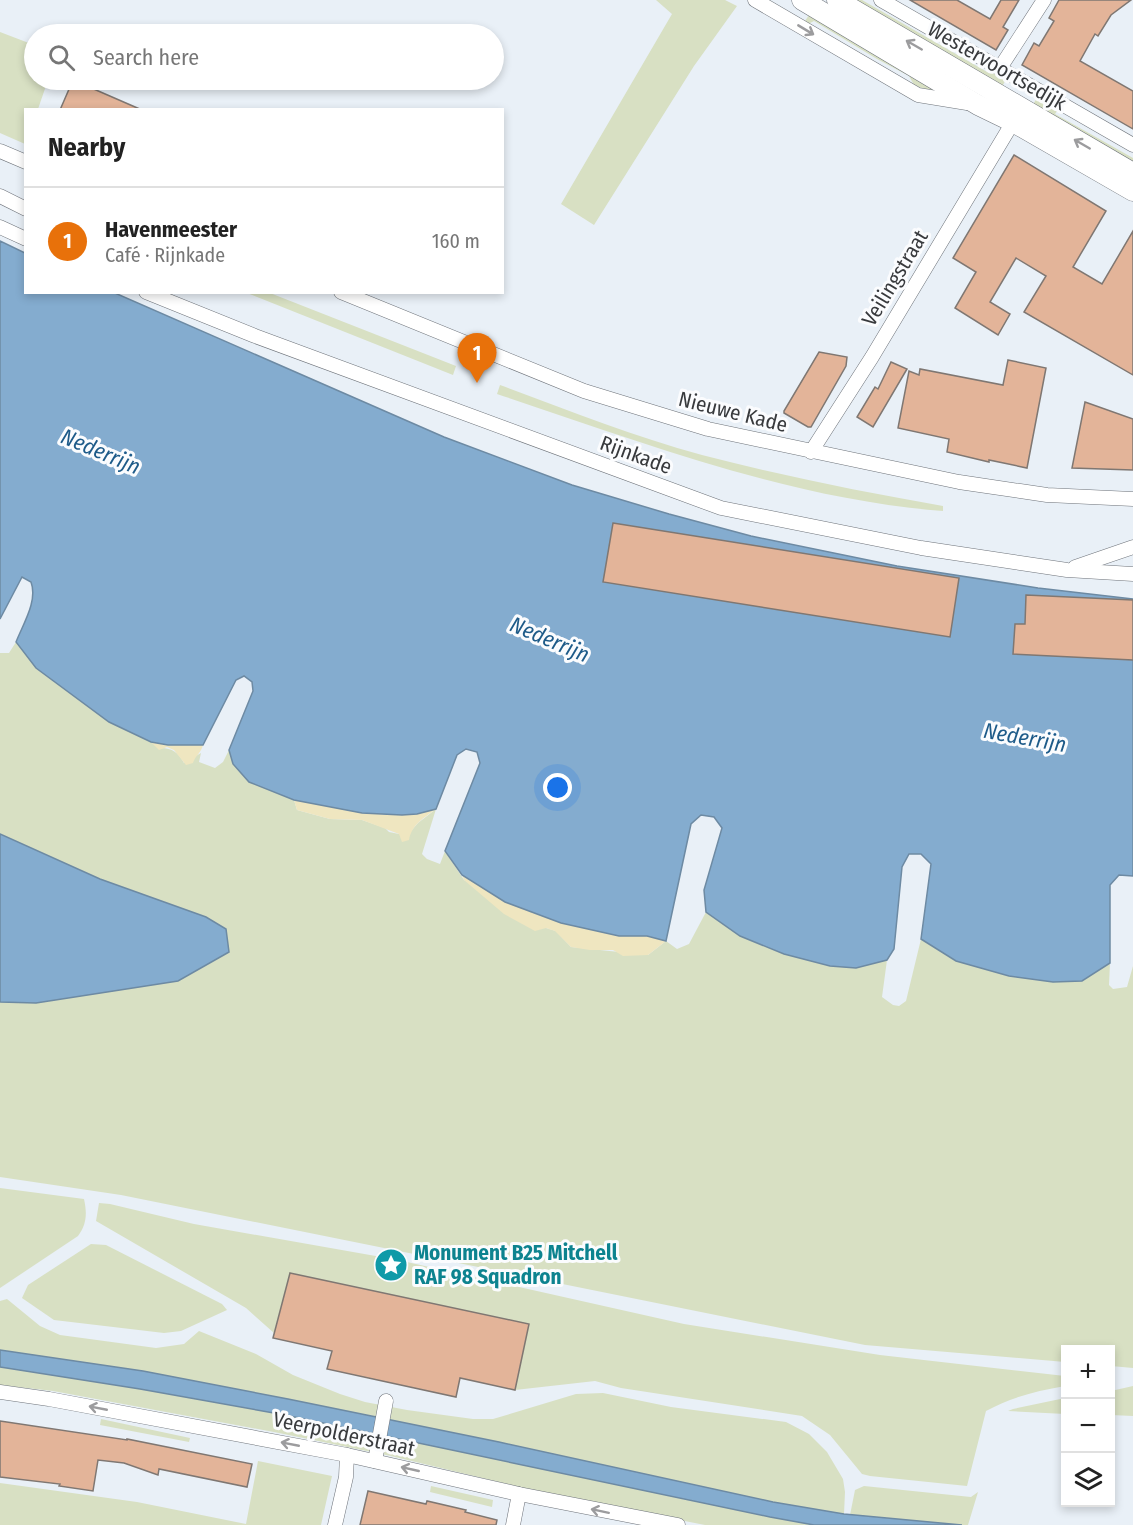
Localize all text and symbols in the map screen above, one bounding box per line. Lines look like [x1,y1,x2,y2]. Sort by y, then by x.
street label: Westervoortsedijk [923,16,1071,116]
search box [24,24,504,90]
one-way arrow [797,24,814,36]
one-way arrow [906,39,923,51]
icon: search [45,41,78,74]
text: Search here [93,44,199,71]
text: Nearby [48,132,125,163]
one-way arrow [1074,137,1091,149]
text: Havenmeester [105,216,237,243]
street label: Veilingstraat [856,225,934,331]
text: 1 [63,229,72,253]
text: 160 m [432,229,480,253]
text: Café · Rijnkade [105,243,225,267]
pin: 1 [458,334,496,383]
street label: Nieuwe Kade [676,386,790,438]
water label: Nederrijn [57,423,145,480]
street label: Rijnkade [597,430,675,480]
water label: Nederrijn [506,611,594,668]
water label: Nederrijn [981,717,1068,758]
your location [543,773,572,802]
place label: Monument B25 Mitchell RAF 98 Squadron [414,1240,618,1290]
place icon: Monument B25 Mitchell RAF 98 Squadron [373,1247,409,1283]
map controls [1061,1345,1115,1507]
button: + [1061,1345,1115,1399]
button: − [1061,1399,1115,1453]
one-way arrow [89,1402,109,1413]
street label: Veerpolderstraat [271,1406,417,1462]
one-way arrow [281,1438,300,1449]
button: layers [1061,1453,1115,1507]
one-way arrow [400,1462,419,1474]
one-way arrow [591,1505,610,1516]

